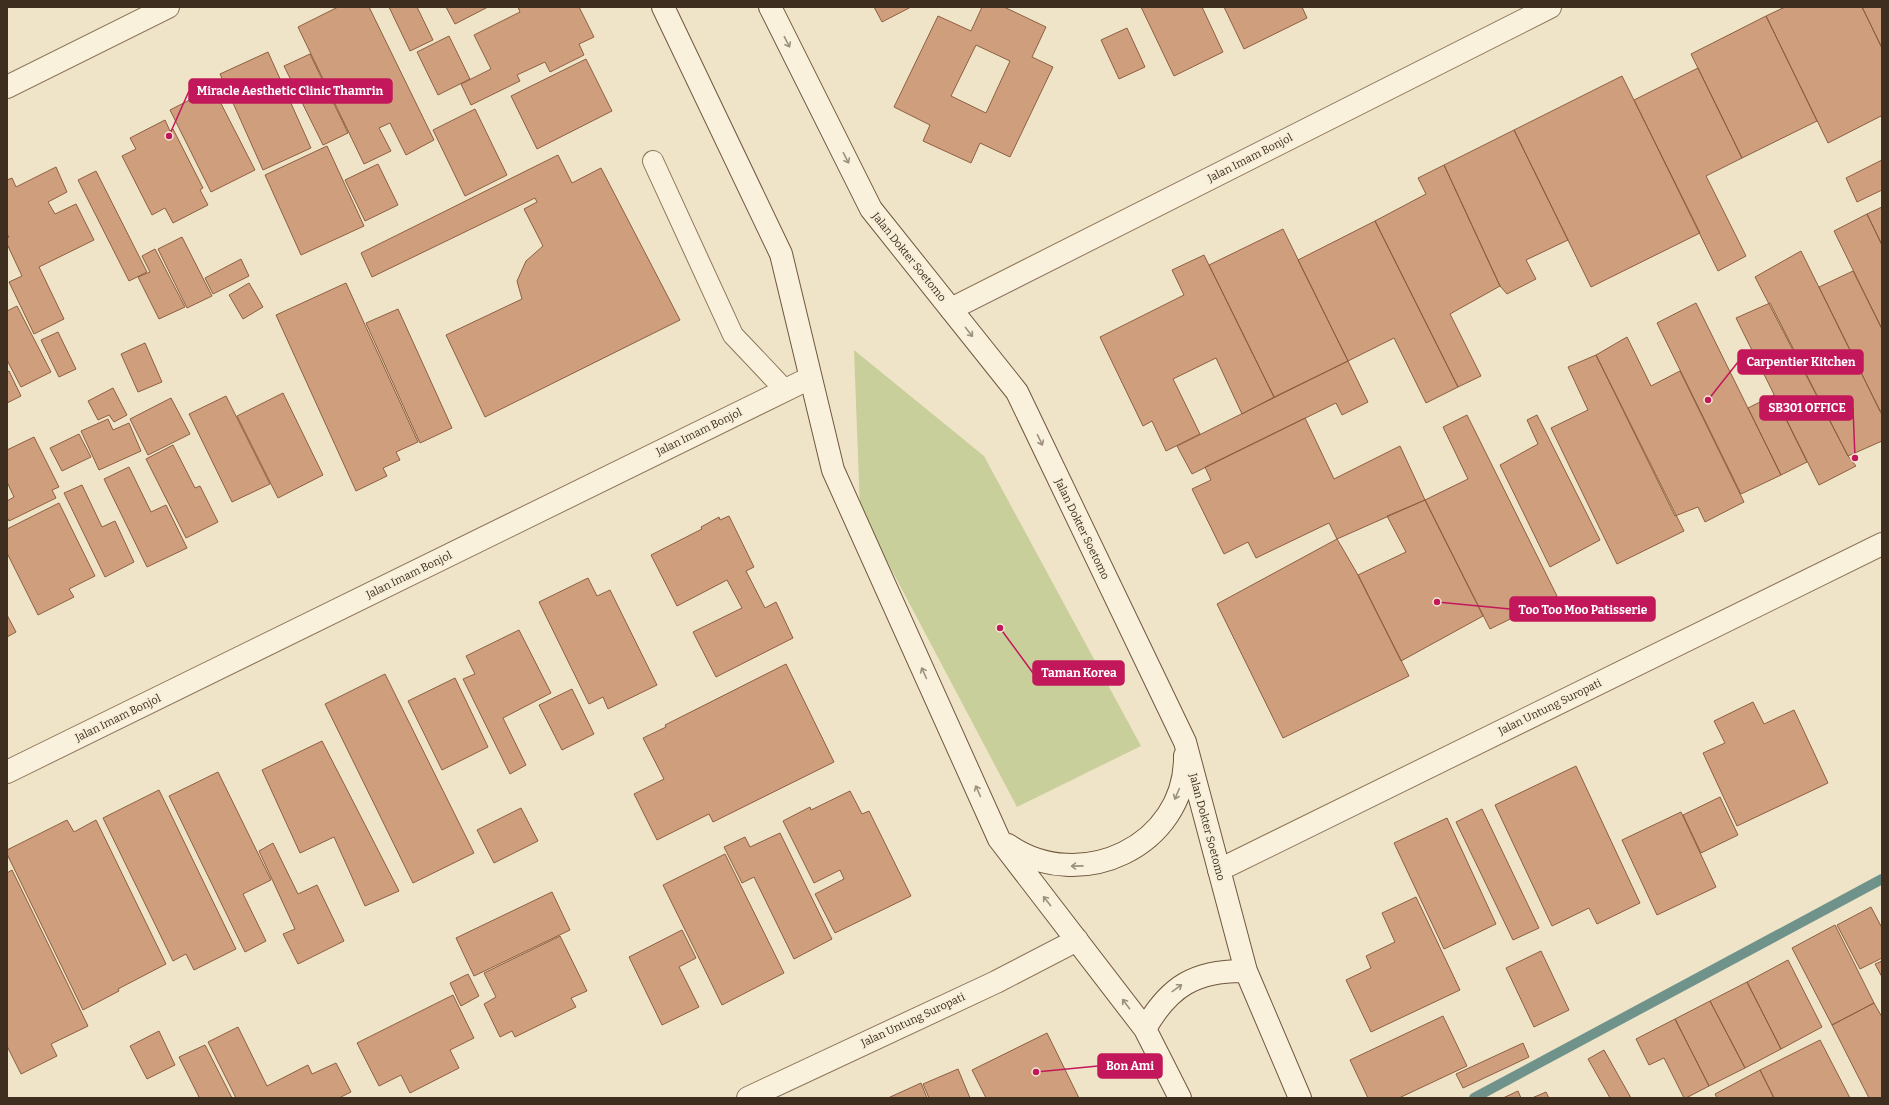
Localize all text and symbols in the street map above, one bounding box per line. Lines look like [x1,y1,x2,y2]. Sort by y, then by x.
one-way arrow [784,36,792,48]
callout: Miracle Aesthetic Clinic Thamrin [189,79,392,103]
text: Miracle Aesthetic Clinic Thamrin [197,84,383,98]
street label: Jalan Imam Bonjol [1205,131,1295,185]
one-way arrow [842,152,850,164]
street label: Jalan Dokter Soetomo [869,209,949,304]
one-way arrow [964,326,973,337]
callout: Carpentier Kitchen [1738,350,1863,374]
text: Carpentier Kitchen [1746,355,1856,369]
callout: SB301 OFFICE [1760,396,1853,420]
text: SB301 OFFICE [1768,401,1846,415]
street label: Jalan Imam Bonjol [653,406,744,459]
one-way arrow [1037,434,1044,446]
street label: Jalan Dokter Soetomo [1051,476,1112,582]
street label: Jalan Imam Bonjol [363,549,454,602]
callout: Too Too Moo Patisserie [1510,597,1655,621]
text: Too Too Moo Patisserie [1519,603,1648,617]
callout: Taman Korea [1033,661,1124,685]
text: Taman Korea [1041,666,1117,680]
one-way arrow [920,667,927,679]
street label: Jalan Untung Suropati [1495,676,1604,738]
street label: Jalan Imam Bonjol [72,692,163,745]
street label: Jalan Dokter Soetomo [1186,771,1228,882]
one-way arrow [974,786,981,798]
one-way arrow [1173,788,1180,800]
one-way arrow [1071,862,1084,869]
one-way arrow [1043,895,1051,906]
one-way arrow [1172,984,1183,992]
street label: Jalan Untung Suropati [858,990,968,1050]
one-way arrow [1121,999,1130,1010]
callout: Bon Ami [1098,1054,1162,1078]
text: Bon Ami [1106,1059,1154,1073]

